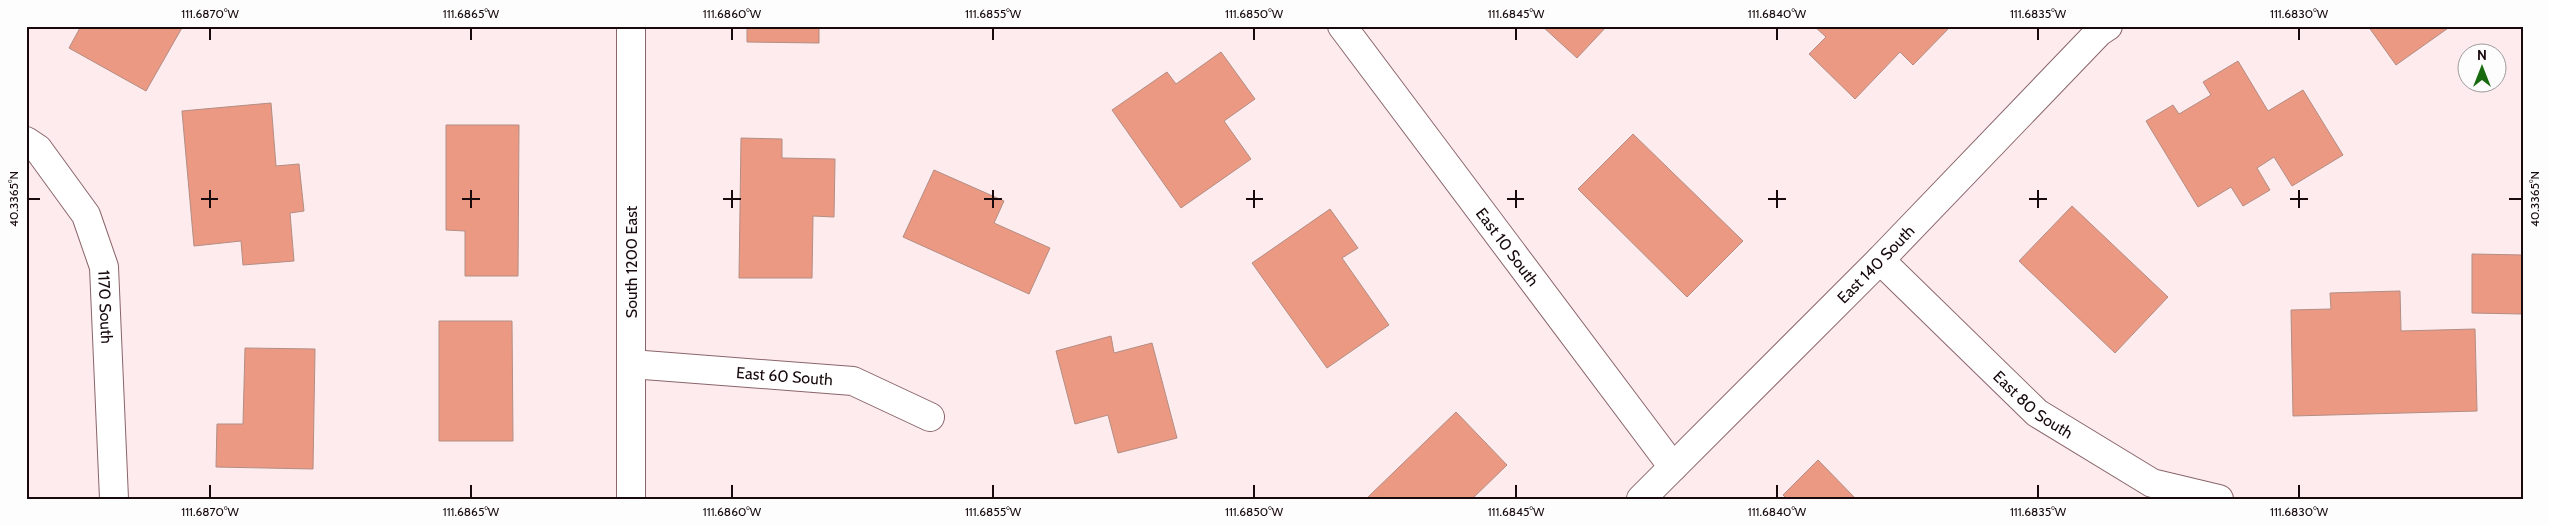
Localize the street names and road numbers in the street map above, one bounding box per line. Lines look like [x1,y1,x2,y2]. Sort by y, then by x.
street label: East 10 South [1472,204,1543,290]
street label: South 1200 East [622,205,641,318]
street label: East 140 South [1833,221,1918,307]
street label: 1170 South [94,270,116,344]
street label: East 60 South [736,363,833,389]
street label: East 80 South [1989,367,2076,443]

